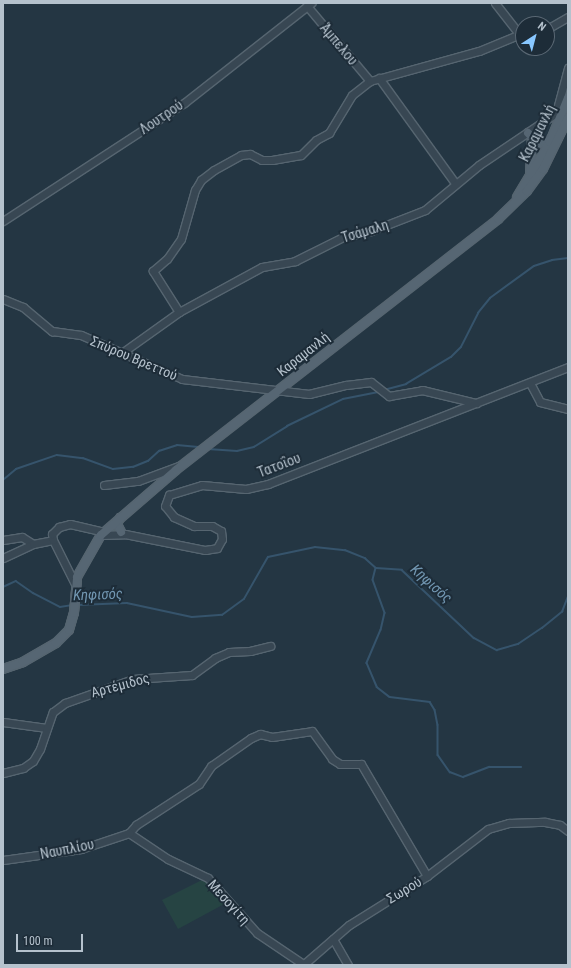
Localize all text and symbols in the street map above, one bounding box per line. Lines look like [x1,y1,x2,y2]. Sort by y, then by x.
north arrow [515,16,555,56]
text: N [535,19,548,34]
street label: Άμπελου [317,20,361,68]
street label: Λουτρού [136,96,186,138]
street label: Καραμανλή [515,102,559,164]
street label: Τσάμαλη [339,216,391,246]
street label: Καραμανλή [273,328,333,380]
street label: Σπύρου Βρεττού [88,332,180,384]
street label: Τατοΐου [255,449,303,481]
water label: Κηφισός [407,561,455,607]
water label: Κηφισός [73,585,123,605]
street label: Αρτέμιδος [89,669,151,701]
street label: Ναυπλίου [39,836,95,862]
street label: Σωρού [383,873,425,907]
street label: Μεσογίτη [204,876,254,928]
scale bar [18,926,85,952]
text: 100 m [23,934,53,948]

